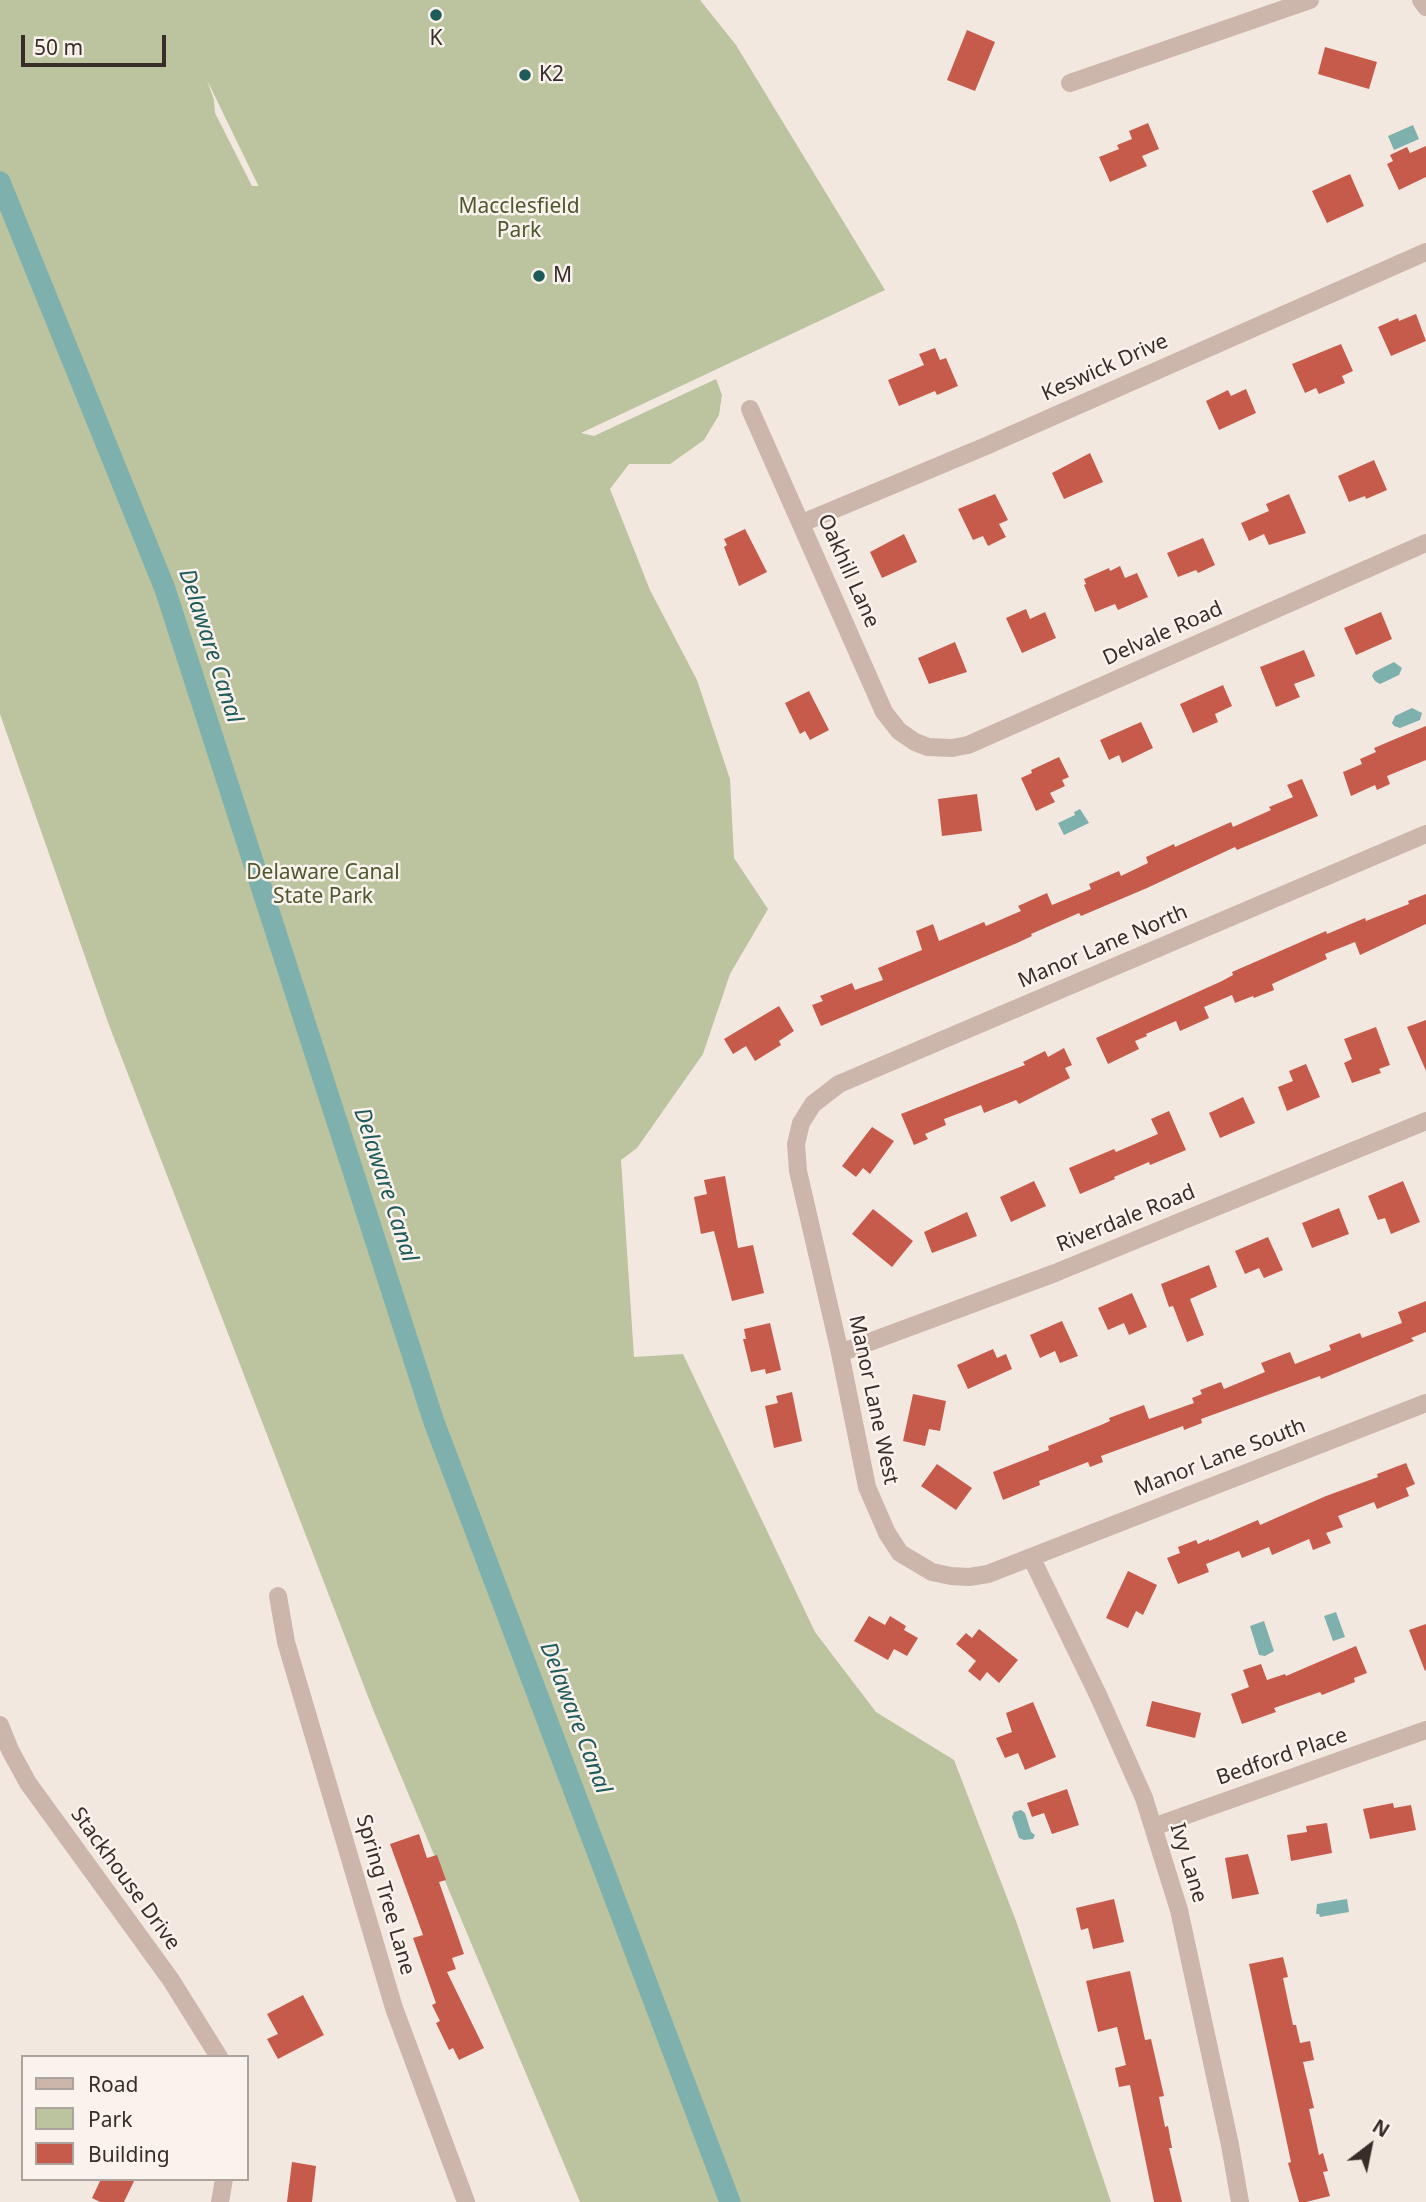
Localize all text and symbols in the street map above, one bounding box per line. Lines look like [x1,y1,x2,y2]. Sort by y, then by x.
marker: K [428,7,444,23]
scale bar [24,21,170,65]
place label: K [430,26,442,52]
text: 50 m [34,33,83,61]
place label: K2 [539,62,564,88]
marker: K2 [517,67,533,83]
park label: Macclesfield Park [458,194,580,244]
place label: M [553,263,572,289]
marker: M [531,268,547,284]
street label: Keswick Drive [1038,329,1172,407]
street label: Oakhill Lane [812,510,884,632]
water label: Delaware Canal [172,565,248,727]
street label: Delvale Road [1099,596,1227,672]
park label: Delaware Canal State Park [246,860,400,910]
street label: Manor Lane North [1014,900,1192,994]
water label: Delaware Canal [347,1104,423,1266]
street label: Riverdale Road [1053,1180,1199,1258]
street label: Manor Lane West [843,1313,903,1487]
street label: Manor Lane South [1131,1414,1309,1502]
water label: Delaware Canal [533,1638,617,1798]
street label: Bedford Place [1213,1723,1351,1791]
street label: Stackhouse Drive [65,1803,185,1955]
street label: Spring Tree Lane [350,1812,420,1978]
street label: Ivy Lane [1164,1820,1212,1906]
legend [21,2055,248,2181]
text: Road [88,2070,138,2098]
text: Park [88,2105,132,2133]
north arrow [1335,2111,1405,2181]
text: N [1368,2113,1395,2143]
text: Building [88,2140,170,2168]

